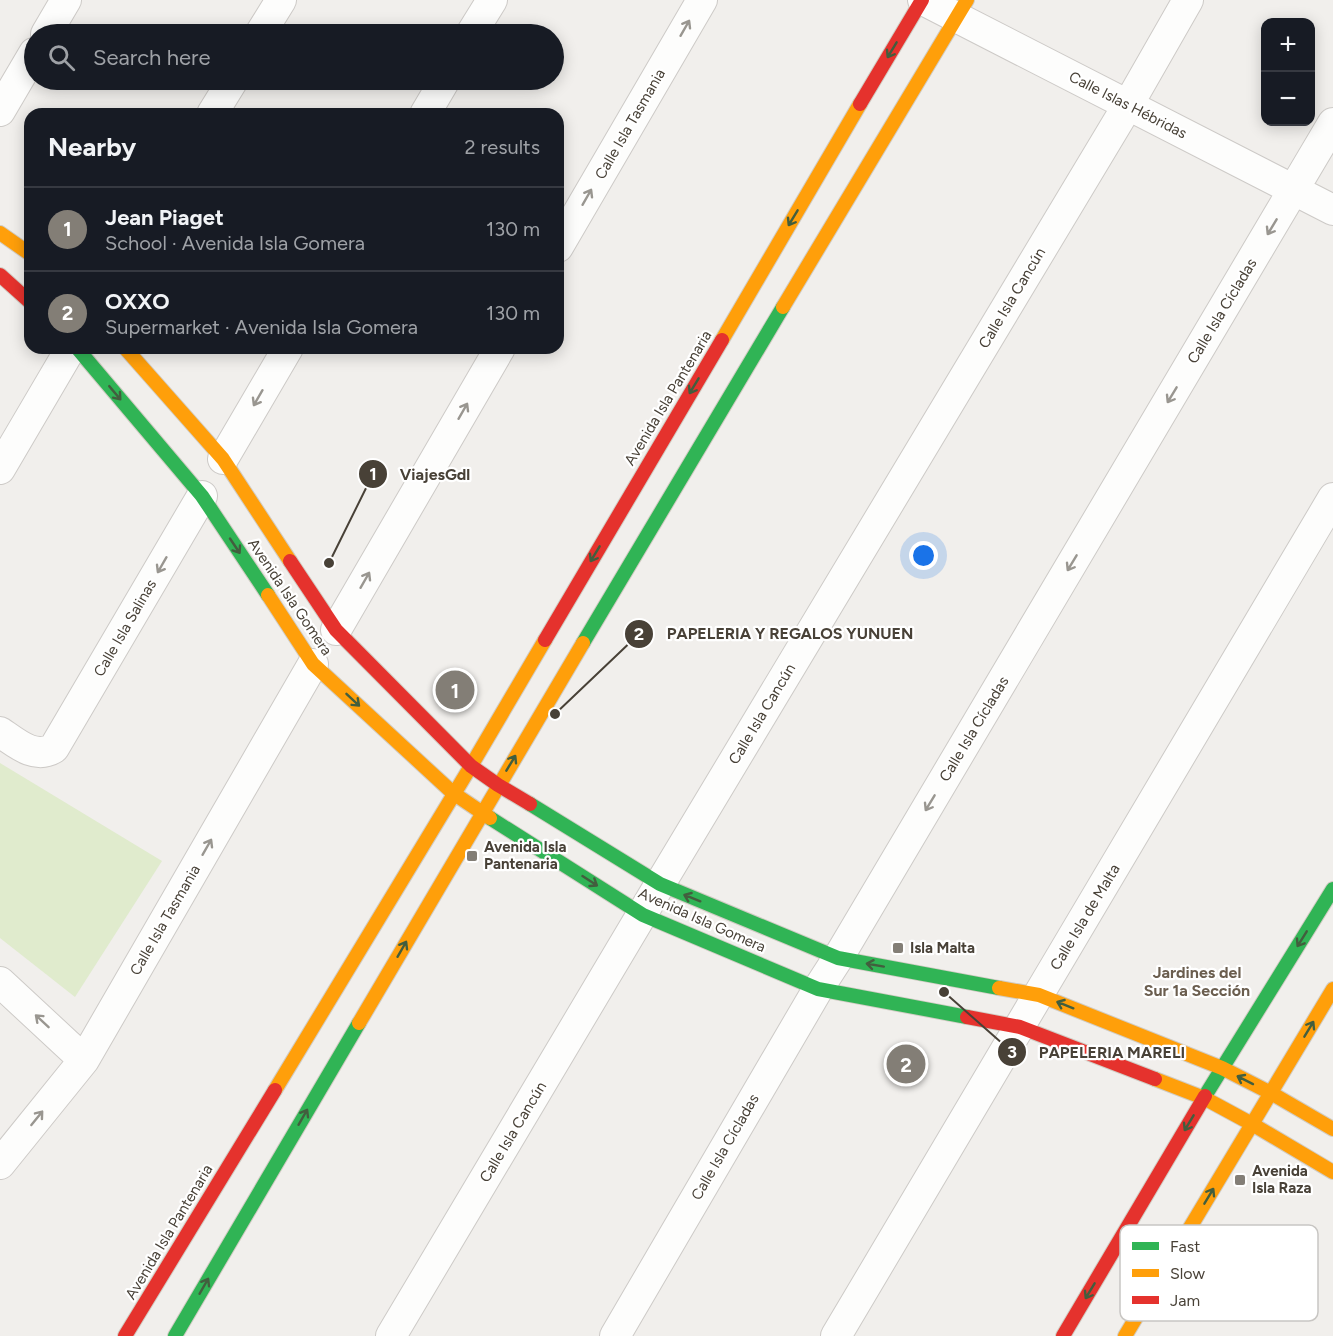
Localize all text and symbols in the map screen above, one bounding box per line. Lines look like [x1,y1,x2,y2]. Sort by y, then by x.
map controls [1261,18,1315,126]
button: + [1261,18,1315,72]
one-way arrow [679,20,691,37]
search box [24,24,564,90]
icon: search [45,41,78,74]
one-way arrow [886,41,898,58]
text: Search here [93,44,211,71]
street label: Calle Isla Tasmania [591,66,669,182]
street label: Calle Islas Hébridas [1066,67,1190,143]
button: − [1261,72,1315,126]
text: Nearby [48,131,136,163]
text: 2 results [464,135,540,159]
one-way arrow [582,189,594,206]
text: Jean Piaget [105,204,224,231]
one-way arrow [787,209,799,226]
text: 1 [63,217,72,241]
text: 130 m [486,217,540,241]
one-way arrow [1265,218,1277,235]
text: School · Avenida Isla Gomera [105,231,365,255]
street label: Calle Isla Cancún [975,244,1049,352]
street label: Calle Isla Cícladas [1184,255,1260,367]
text: OXXO [105,288,170,315]
text: 2 [62,301,73,325]
text: 130 m [486,301,540,325]
text: Supermarket · Avenida Isla Gomera [105,315,418,339]
street label: Avenida Isla Pantenaria [621,327,715,469]
one-way arrow [688,377,700,394]
one-way arrow [108,385,122,400]
one-way arrow [1166,386,1178,403]
one-way arrow [252,389,263,407]
one-way arrow [457,403,469,420]
callout: ViajesGdl [358,457,482,491]
text: 1 [369,463,377,485]
text: ViajesGdl [400,465,470,484]
street label: Avenida Isla Gomera [244,535,336,659]
one-way arrow [229,537,241,554]
your location [909,541,938,570]
one-way arrow [589,545,601,562]
one-way arrow [1066,554,1078,571]
one-way arrow [155,556,167,573]
one-way arrow [360,572,372,589]
street label: Calle Isla Salinas [90,576,160,680]
callout: PAPELERIA Y REGALOS YUNUEN [624,617,925,651]
text: 2 [634,623,644,645]
text: PAPELERIA Y REGALOS YUNUEN [667,624,913,643]
street label: Calle Isla Cancún [725,660,799,768]
pin: 1 [436,668,474,712]
street label: Calle Isla Cícladas [936,673,1012,785]
one-way arrow [345,693,360,707]
one-way arrow [506,755,518,772]
one-way arrow [924,794,936,811]
place label: Avenida Isla Pantenaria [484,838,566,873]
one-way arrow [201,839,213,856]
marker: Avenida Isla Pantenaria [465,849,479,863]
street label: Calle Isla de Malta [1046,861,1124,973]
street label: Calle Isla Tasmania [126,862,204,978]
one-way arrow [582,875,599,888]
street label: Avenida Isla Gomera [636,884,768,956]
one-way arrow [684,892,702,903]
one-way arrow [1296,930,1308,947]
place label: Isla Malta [910,939,975,957]
one-way arrow [396,941,408,958]
marker: Isla Malta [891,941,905,955]
one-way arrow [866,959,885,970]
district label: Jardines del Sur 1a Sección [1144,963,1250,1000]
one-way arrow [1056,999,1075,1010]
one-way arrow [35,1014,50,1028]
one-way arrow [1304,1021,1316,1038]
callout: PAPELERIA MARELI [997,1035,1197,1069]
text: 3 [1007,1041,1017,1063]
pin: 2 [886,1042,926,1086]
text: PAPELERIA MARELI [1039,1043,1185,1062]
one-way arrow [1237,1074,1255,1085]
street label: Calle Isla Cancún [476,1078,550,1186]
street label: Calle Isla Cícladas [687,1091,763,1203]
one-way arrow [298,1109,309,1127]
one-way arrow [30,1110,43,1126]
one-way arrow [1183,1114,1195,1131]
street label: Avenida Isla Pantenaria [122,1161,216,1303]
place label: Avenida Isla Raza [1252,1162,1311,1197]
marker: Avenida Isla Raza [1233,1173,1247,1187]
one-way arrow [1203,1188,1215,1205]
legend [1120,1225,1318,1321]
text: Fast [1170,1237,1200,1256]
text: Slow [1170,1264,1205,1283]
one-way arrow [199,1278,211,1295]
one-way arrow [1083,1282,1095,1299]
text: Jam [1170,1291,1200,1310]

